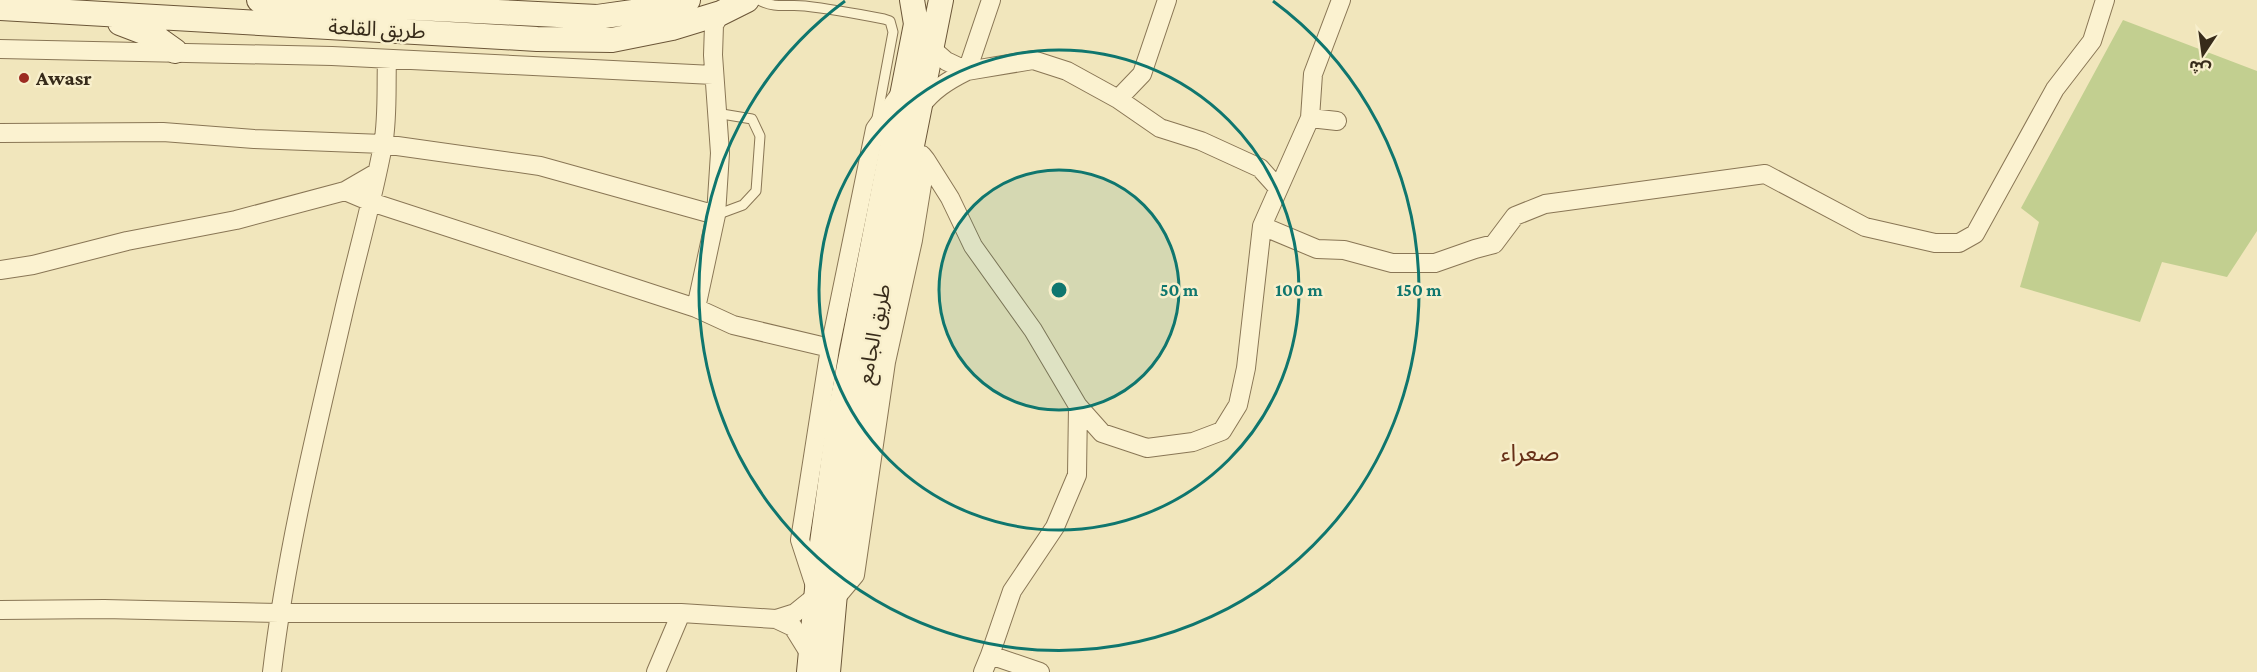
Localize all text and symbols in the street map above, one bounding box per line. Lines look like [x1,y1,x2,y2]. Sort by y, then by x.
street label: طريق القلعة [328,14,426,45]
north arrow [2173,24,2233,84]
text: ش [2187,56,2213,79]
place label: Awasr [35,66,92,90]
marker: Awasr [17,71,31,85]
centre of rings [1049,280,1069,300]
text: 50 m [1160,280,1199,300]
text: 100 m [1275,280,1323,300]
text: 150 m [1396,280,1442,300]
street label: طريق الجامع [853,282,898,387]
district label: صعراء [1501,439,1559,467]

